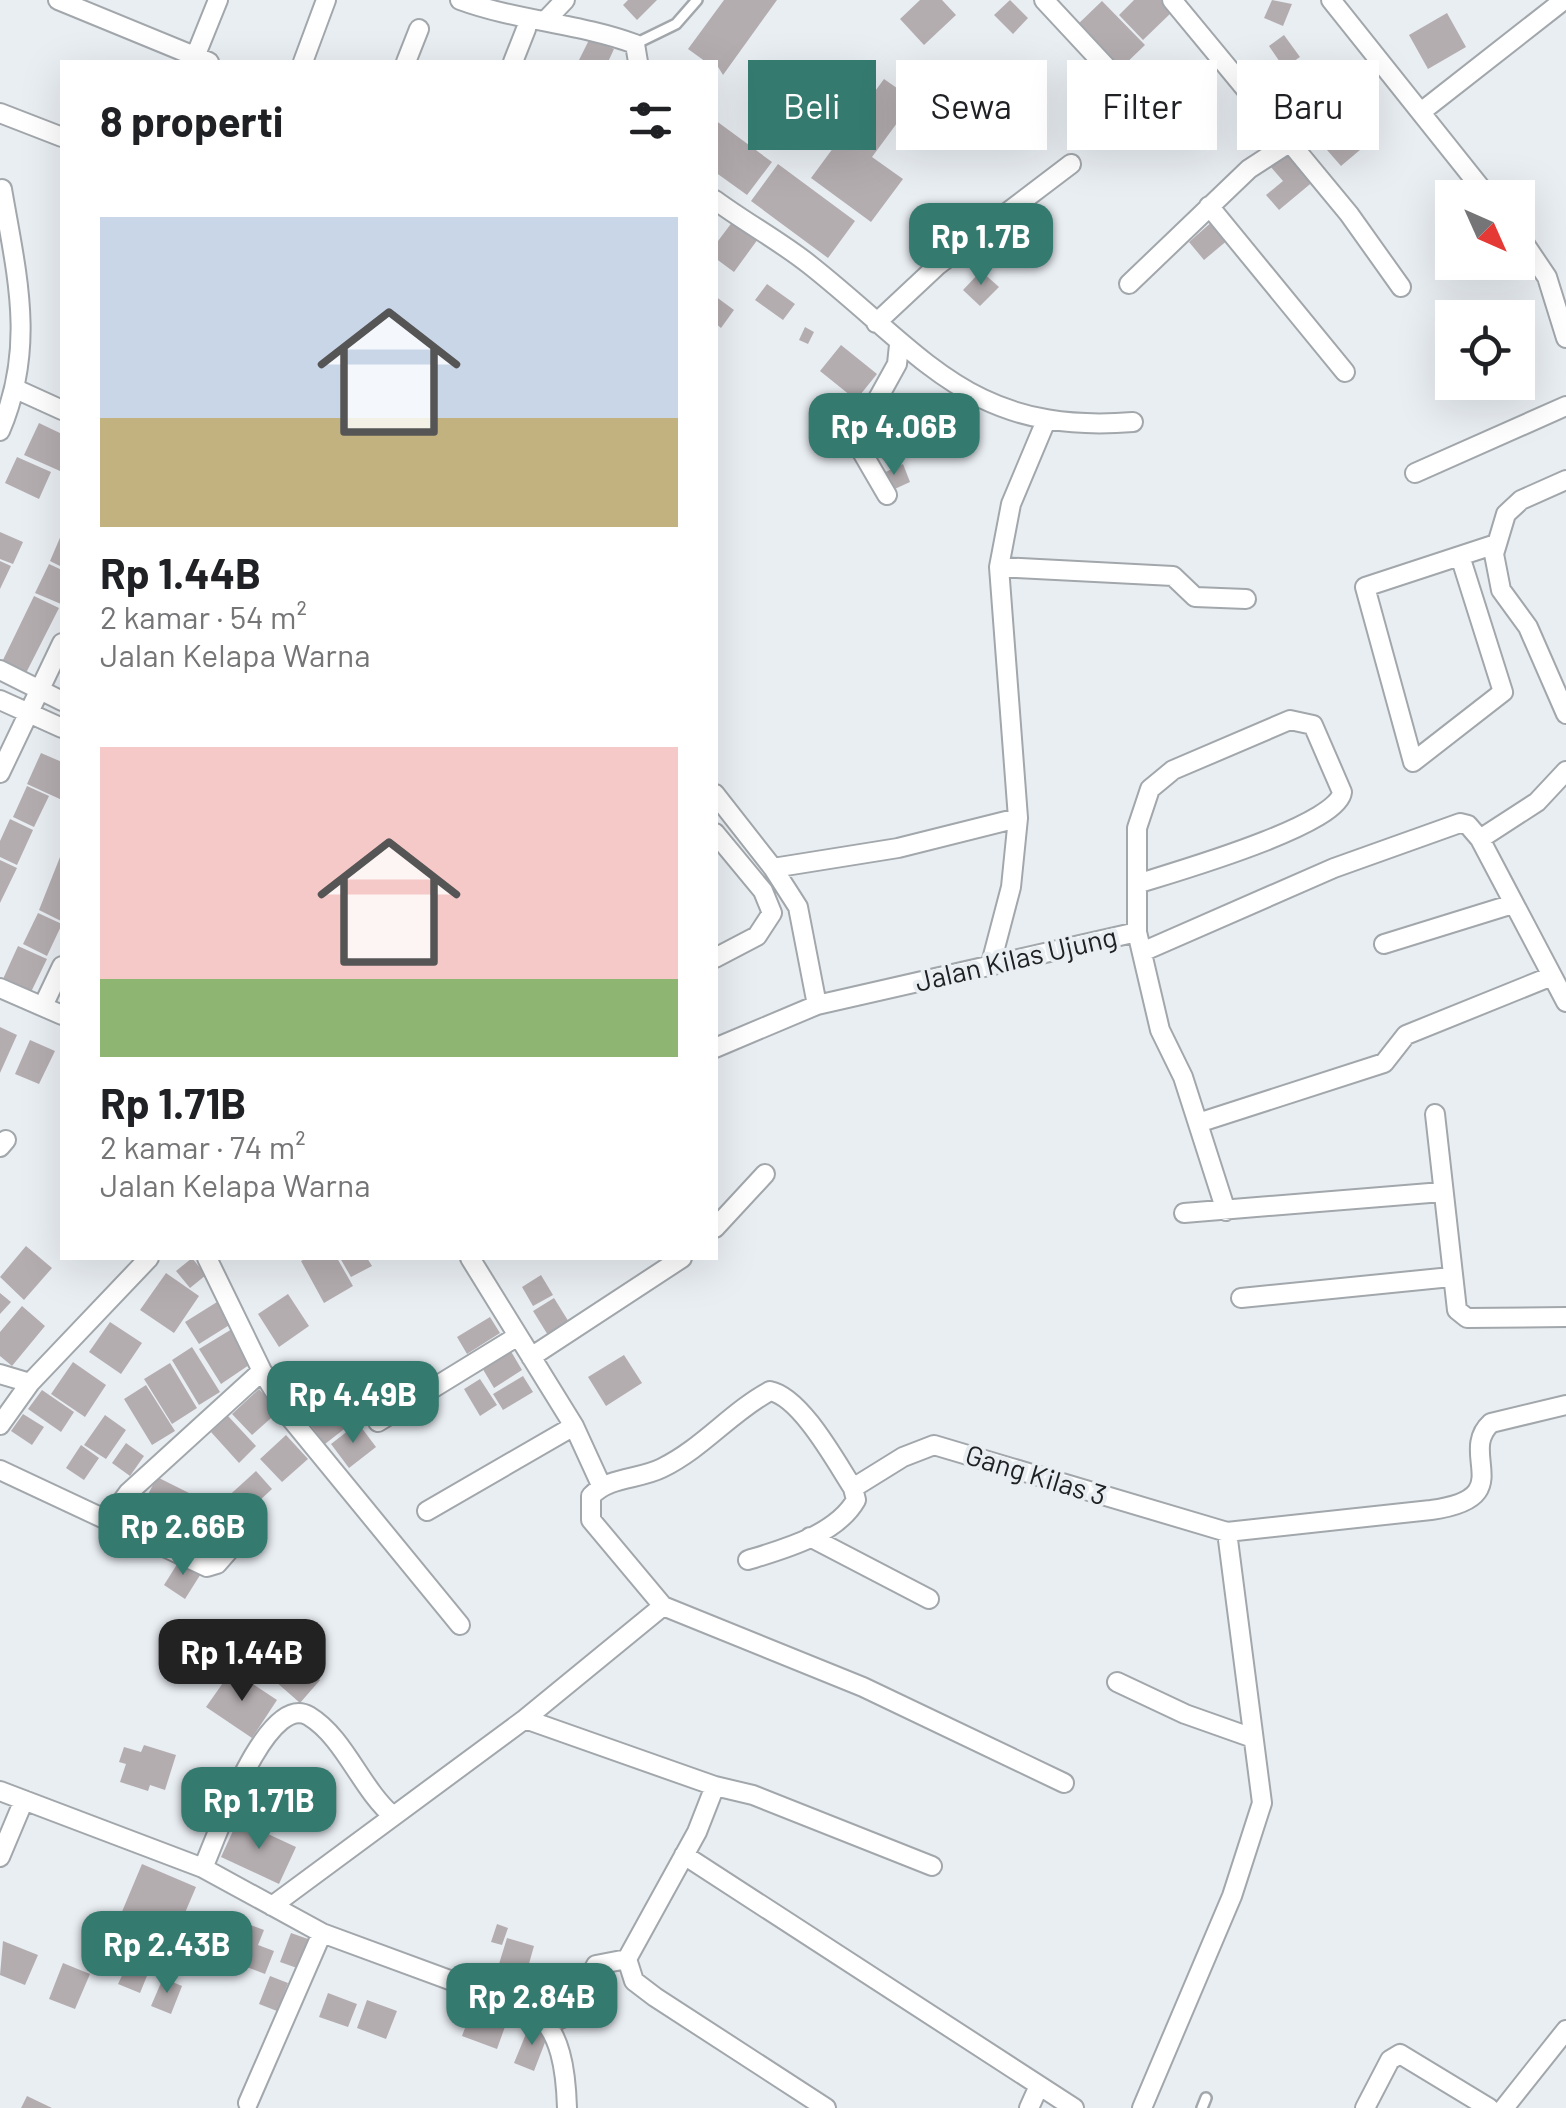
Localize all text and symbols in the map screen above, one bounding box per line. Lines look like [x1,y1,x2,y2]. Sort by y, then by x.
chip: Beli [748,60,876,150]
chip: Sewa [896,60,1047,150]
chip: Filter [1067,60,1217,150]
chip: Baru [1237,60,1379,150]
icon: filters [623,93,678,148]
text: 8 properti [100,95,284,145]
north arrow [1435,180,1535,280]
map controls [1435,180,1535,400]
pin: Rp 1.7B [889,203,1073,288]
text: Rp 1.7B [931,216,1031,254]
icon: home [299,282,479,462]
button: locate [1435,300,1535,400]
pin: Rp 4.06B [791,393,997,478]
text: Rp 4.06B [831,406,957,444]
text: Rp 1.44B [100,547,261,597]
text: 2 kamar · 54 m² [100,597,307,635]
text: Jalan Kelapa Warna [100,635,371,673]
icon: home [299,812,479,992]
street label: Jalan Kilas Ujung [912,918,1120,998]
text: Rp 1.71B [100,1077,246,1127]
text: 2 kamar · 74 m² [100,1127,306,1165]
text: Jalan Kelapa Warna [100,1165,371,1203]
pin: Rp 4.49B [250,1361,456,1446]
text: Rp 4.49B [289,1374,417,1412]
street label: Gang Kilas 3 [962,1437,1111,1512]
pin: Rp 2.66B [80,1493,286,1578]
text: Rp 2.66B [121,1506,246,1544]
pin: Rp 1.44B [139,1619,345,1704]
text: Rp 1.44B [181,1632,303,1670]
pin: Rp 1.71B [156,1767,362,1852]
text: Rp 1.71B [203,1780,315,1818]
pin: Rp 2.43B [64,1911,270,1996]
text: Rp 2.43B [103,1924,231,1962]
pin: Rp 2.84B [429,1963,635,2048]
text: Rp 2.84B [468,1976,596,2014]

